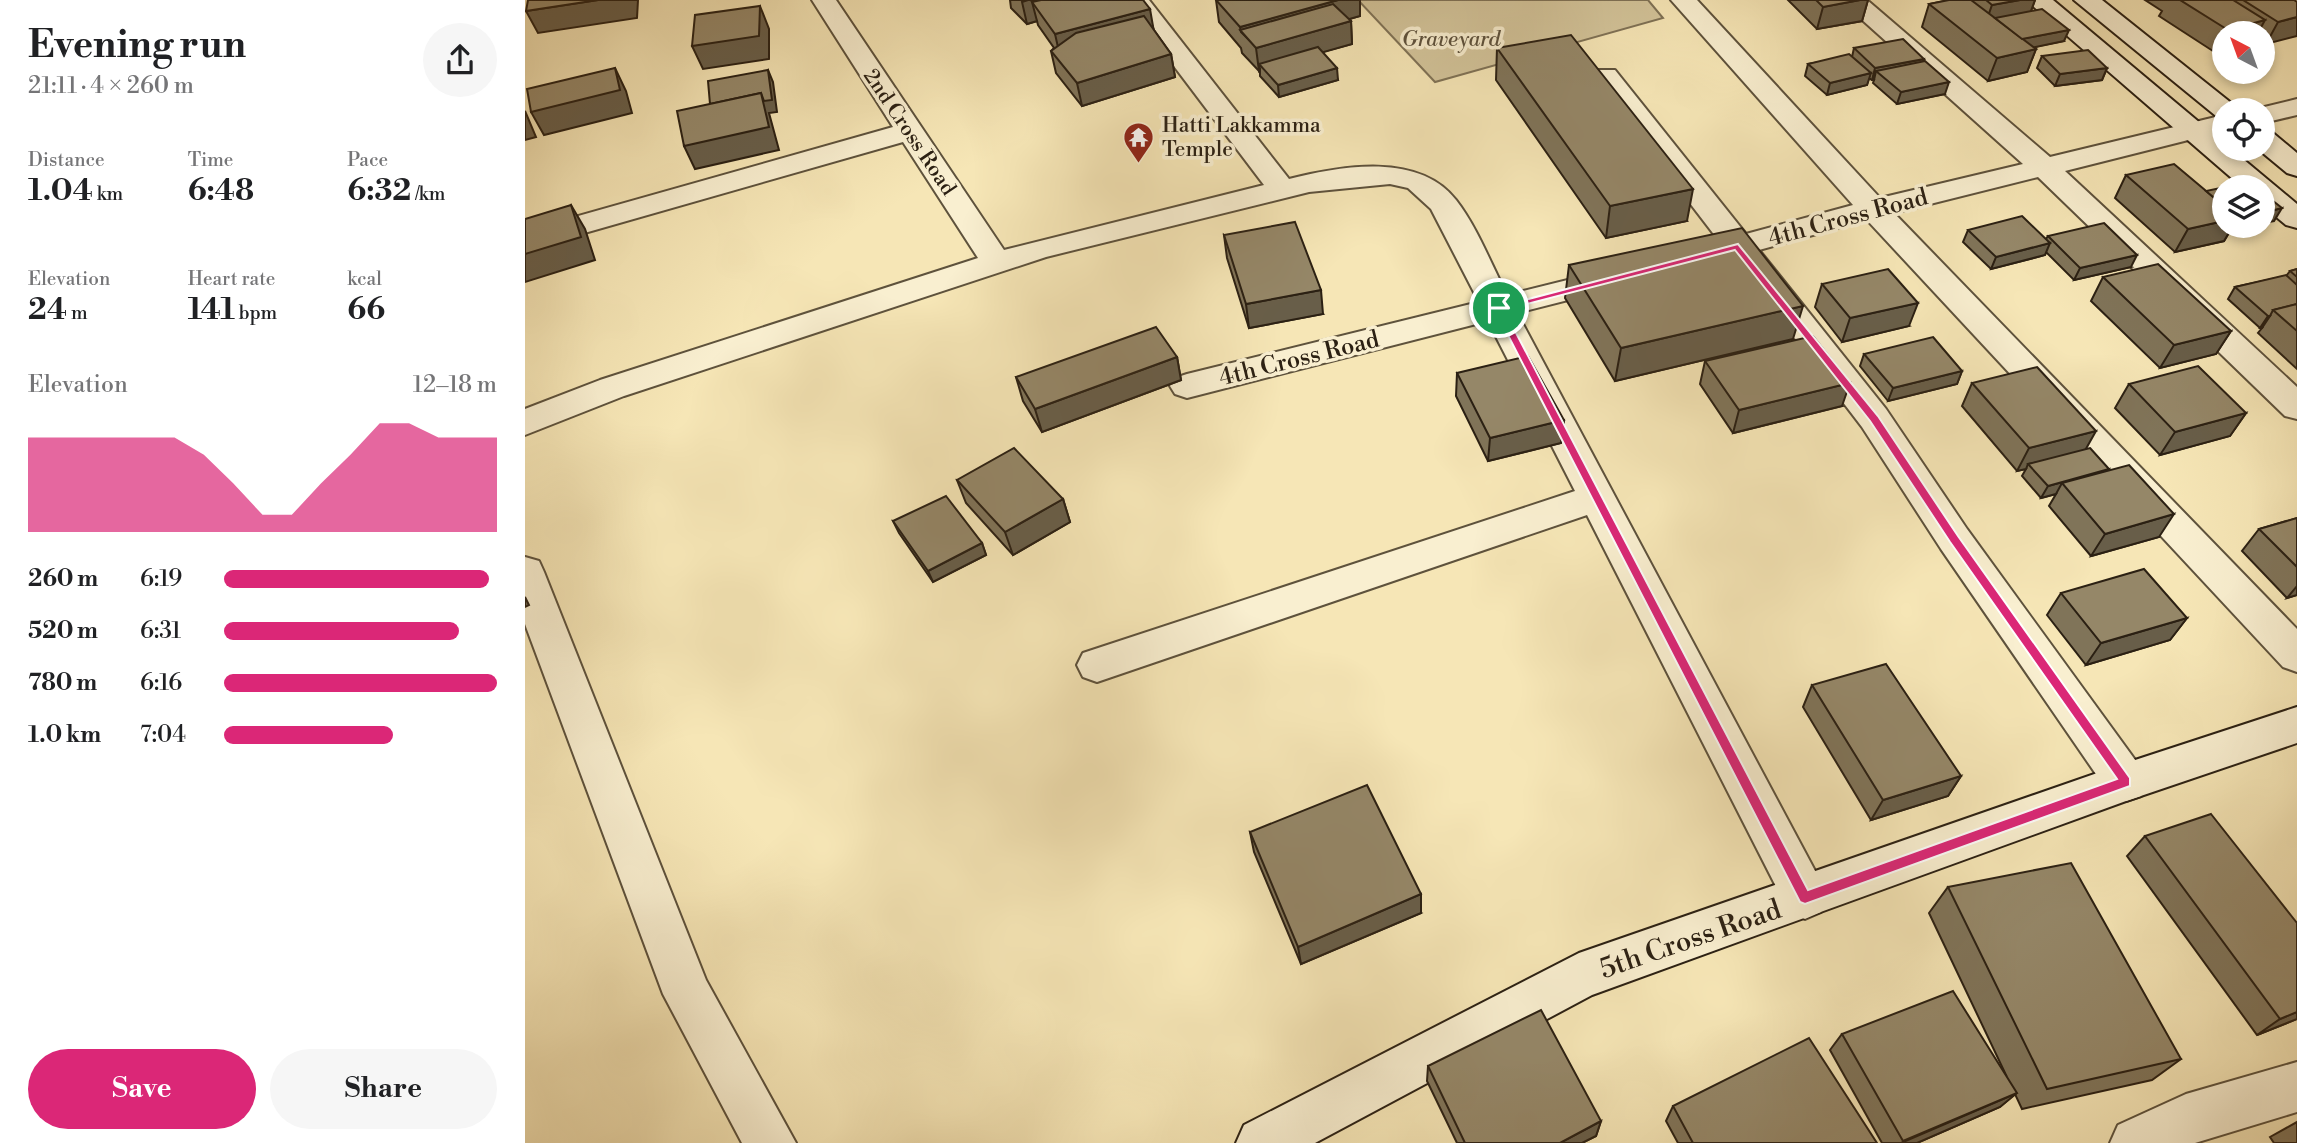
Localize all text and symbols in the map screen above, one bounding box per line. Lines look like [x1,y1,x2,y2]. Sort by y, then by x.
north arrow [2212,21,2275,84]
map controls [2212,21,2275,238]
text: Evening run [28,22,246,69]
button: share [423,23,497,97]
park label: Graveyard [1402,27,1501,53]
street label: 2nd Cross Road [857,64,961,201]
text: 21:11 · 4 × 260 m [28,72,194,100]
button: locate [2212,98,2275,161]
place label: Hatti Lakkamma Temple [1162,113,1321,163]
temple icon: Hatti Lakkamma Temple [1122,120,1156,164]
text: Distance [28,148,105,172]
text: Time [188,148,233,172]
text: Pace [347,148,388,172]
text: 1.04 [28,172,93,210]
text: 6:48 [188,172,254,210]
text: 6:32 [347,172,411,210]
button: layers [2212,175,2275,238]
text: km [93,182,123,206]
text: /km [411,182,445,206]
street label: 4th Cross Road [1765,182,1932,254]
text: Elevation [28,267,110,291]
text: Heart rate [188,267,275,291]
text: kcal [347,267,382,291]
pin [1469,278,1529,338]
icon: arrive [1480,289,1518,327]
text: 24 [28,291,67,329]
text: 141 [188,291,235,329]
text: 66 [347,291,385,329]
text: m [67,301,88,325]
text: bpm [235,301,277,325]
street label: 4th Cross Road [1216,324,1383,393]
text: Elevation [28,371,128,399]
text: 12–18 m [413,371,497,399]
text: 260 m [28,565,98,593]
text: 6:19 [140,565,182,593]
text: 520 m [28,617,98,645]
text: 6:31 [140,617,181,645]
text: 780 m [28,669,97,697]
text: 6:16 [140,669,182,697]
text: 1.0 km [28,721,101,749]
text: 7:04 [140,721,186,749]
street label: 5th Cross Road [1595,892,1786,987]
button: Save [28,1049,256,1129]
button: Share [270,1049,497,1129]

